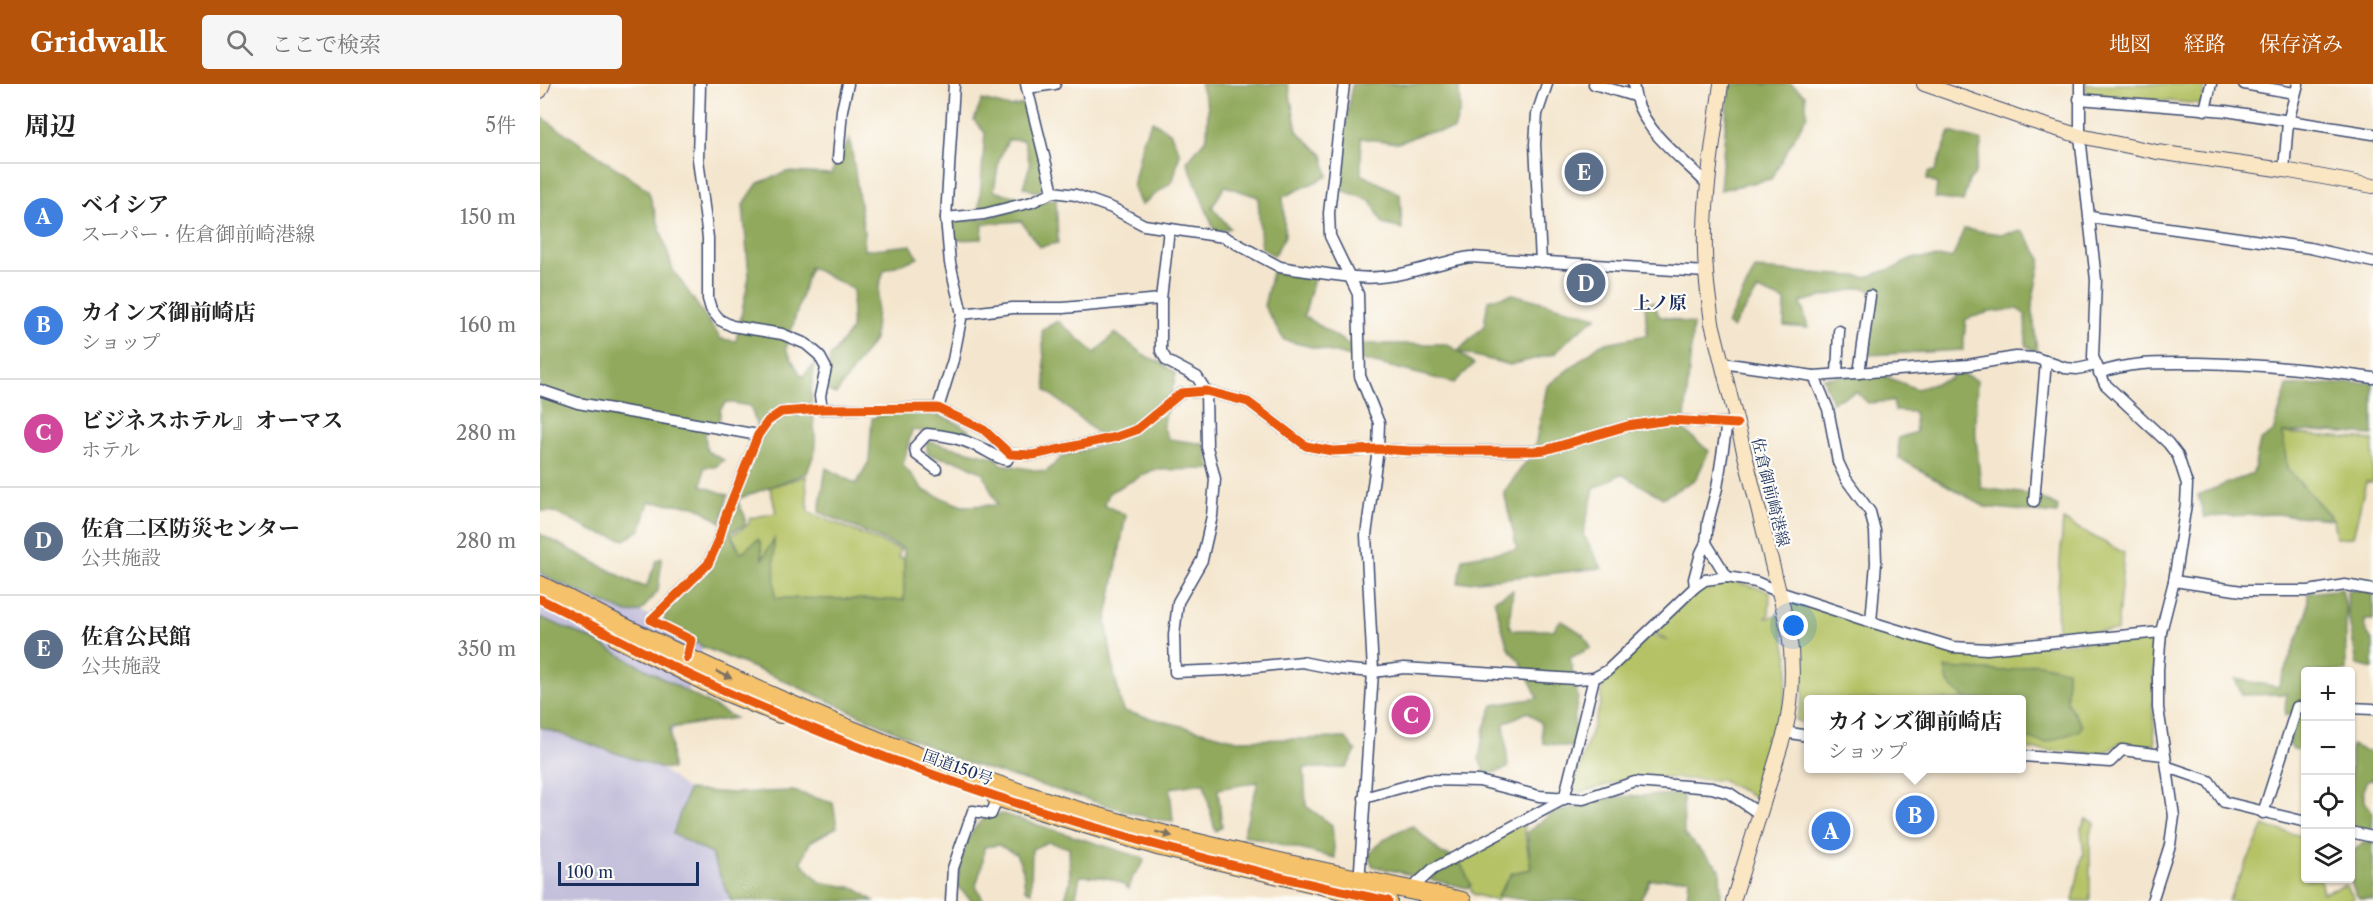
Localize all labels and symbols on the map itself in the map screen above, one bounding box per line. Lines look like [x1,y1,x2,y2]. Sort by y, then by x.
pin: E [1564,150,1604,194]
pin: D [1566,260,1606,306]
district label: 上ノ原 [1633,292,1687,314]
street label: 佐倉御前崎港線 [1748,435,1794,549]
your location [1779,611,1808,640]
one-way arrow [716,671,733,680]
pin: C [1392,692,1430,738]
street label: 国道150号 [920,745,996,789]
pin: B [1896,792,1934,838]
pin: A [1812,808,1850,854]
one-way arrow [1155,829,1173,839]
scale bar [558,859,699,886]

